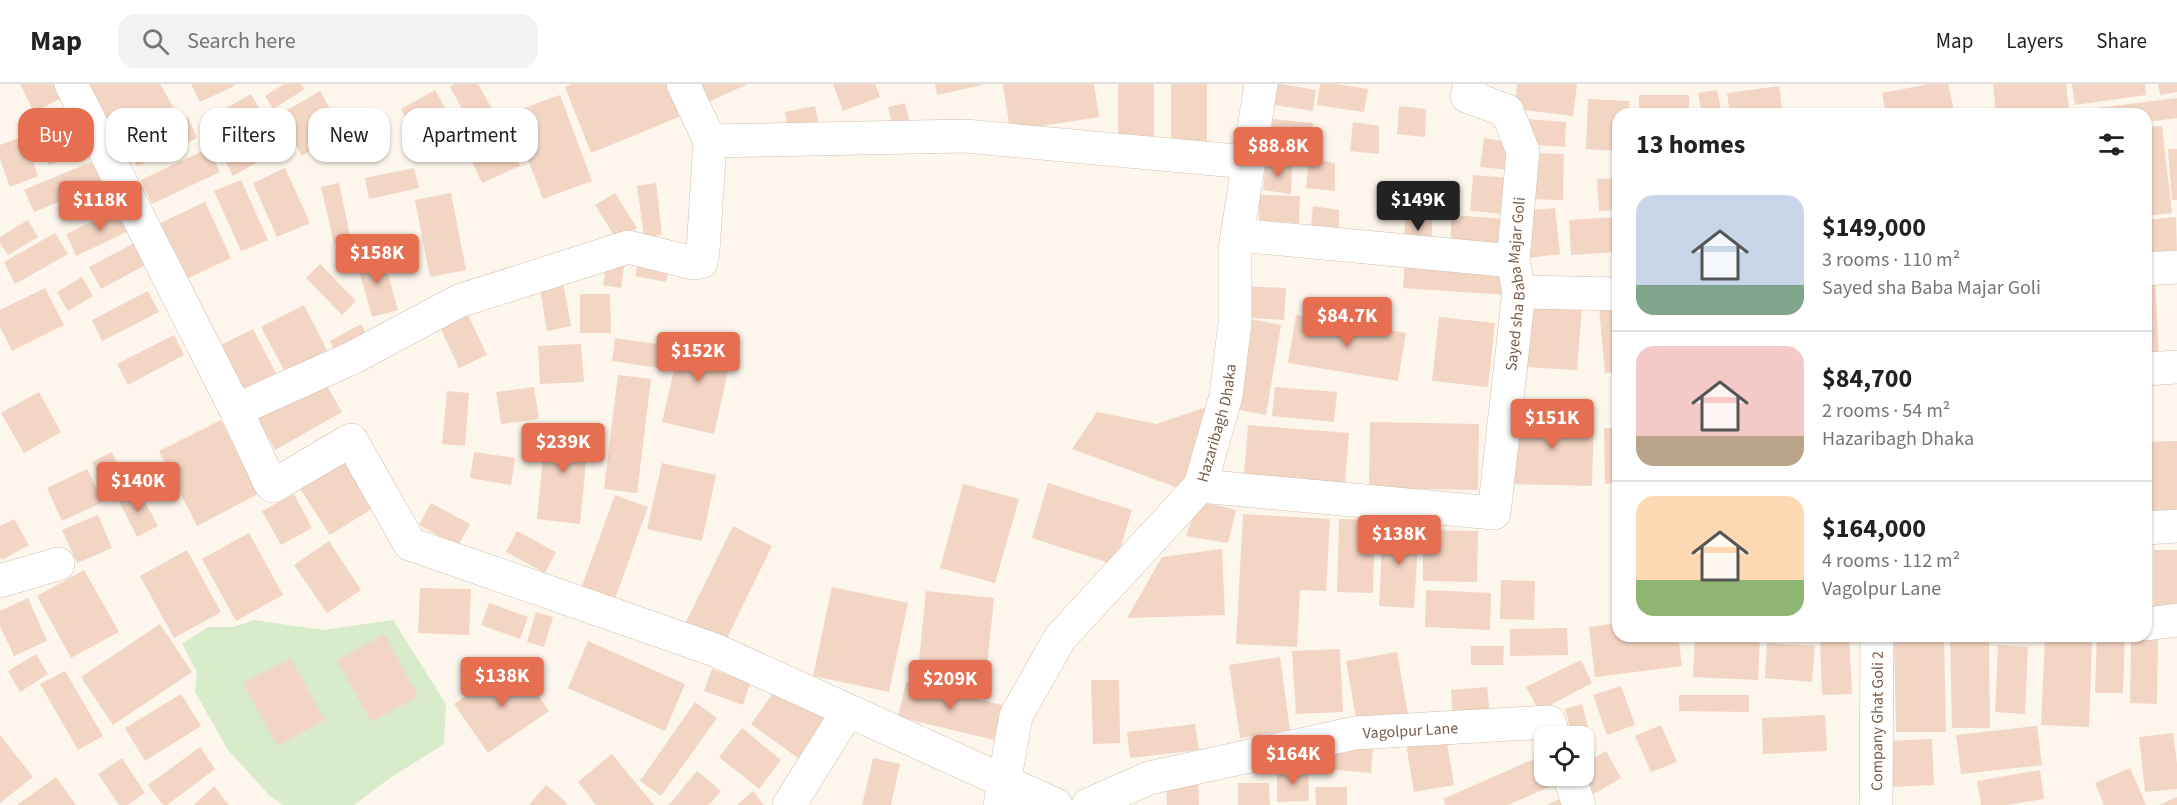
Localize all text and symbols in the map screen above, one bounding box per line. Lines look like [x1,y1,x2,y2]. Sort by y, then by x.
search box [118,14,538,68]
text: Map [30,21,82,61]
icon: search [139,25,172,58]
text: Search here [187,25,296,57]
text: Map [1936,26,1973,56]
text: Layers [2006,26,2063,56]
text: Share [2096,26,2147,56]
chip: Buy [18,108,94,162]
chip: Rent [106,108,188,162]
chip: Filters [200,108,296,162]
chip: New [308,108,390,162]
chip: Apartment [402,108,538,162]
text: 13 homes [1636,126,1745,163]
pin: $88.8K [1229,127,1327,178]
icon: filters [2095,128,2128,161]
text: $88.8K [1248,132,1308,160]
pin: $118K [58,181,142,232]
pin: $149K [1376,181,1460,232]
text: $118K [73,186,127,214]
text: $149K [1391,186,1445,214]
street label: Sayed sha Baba Majar Goli [1500,196,1531,372]
text: $149,000 [1822,209,1926,246]
icon: home [1684,219,1756,291]
pin: $158K [335,234,419,285]
text: $158K [350,239,404,267]
text: 3 rooms · 110 m² [1822,246,1960,274]
text: Sayed sha Baba Majar Goli [1822,274,2041,302]
pin: $84.7K [1298,297,1396,348]
text: $84.7K [1317,302,1377,330]
pin: $152K [656,332,740,383]
text: $152K [671,337,725,365]
text: $84,700 [1822,360,1912,397]
street label: Hazaribagh Dhaka [1192,362,1242,485]
icon: home [1684,370,1756,442]
text: 2 rooms · 54 m² [1822,397,1950,425]
pin: $151K [1510,399,1594,450]
text: $151K [1525,404,1579,432]
pin: $239K [521,423,605,474]
text: Hazaribagh Dhaka [1822,425,1974,453]
text: $239K [536,428,590,456]
pin: $140K [96,462,180,513]
text: $140K [111,467,165,495]
text: $164,000 [1822,510,1926,547]
pin: $138K [1357,515,1441,566]
text: $138K [1372,520,1426,548]
icon: home [1684,520,1756,592]
text: 4 rooms · 112 m² [1822,547,1960,575]
text: Vagolpur Lane [1822,575,1941,603]
street label: Company Ghat Goli 2 [1866,651,1889,791]
pin: $138K [460,657,544,708]
pin: $209K [908,660,992,711]
text: $138K [475,662,529,690]
text: $209K [923,665,977,693]
street label: Vagolpur Lane [1362,717,1459,745]
map controls [1534,726,1594,786]
button: locate [1534,726,1594,786]
pin: $164K [1251,735,1335,786]
text: $164K [1266,740,1320,768]

